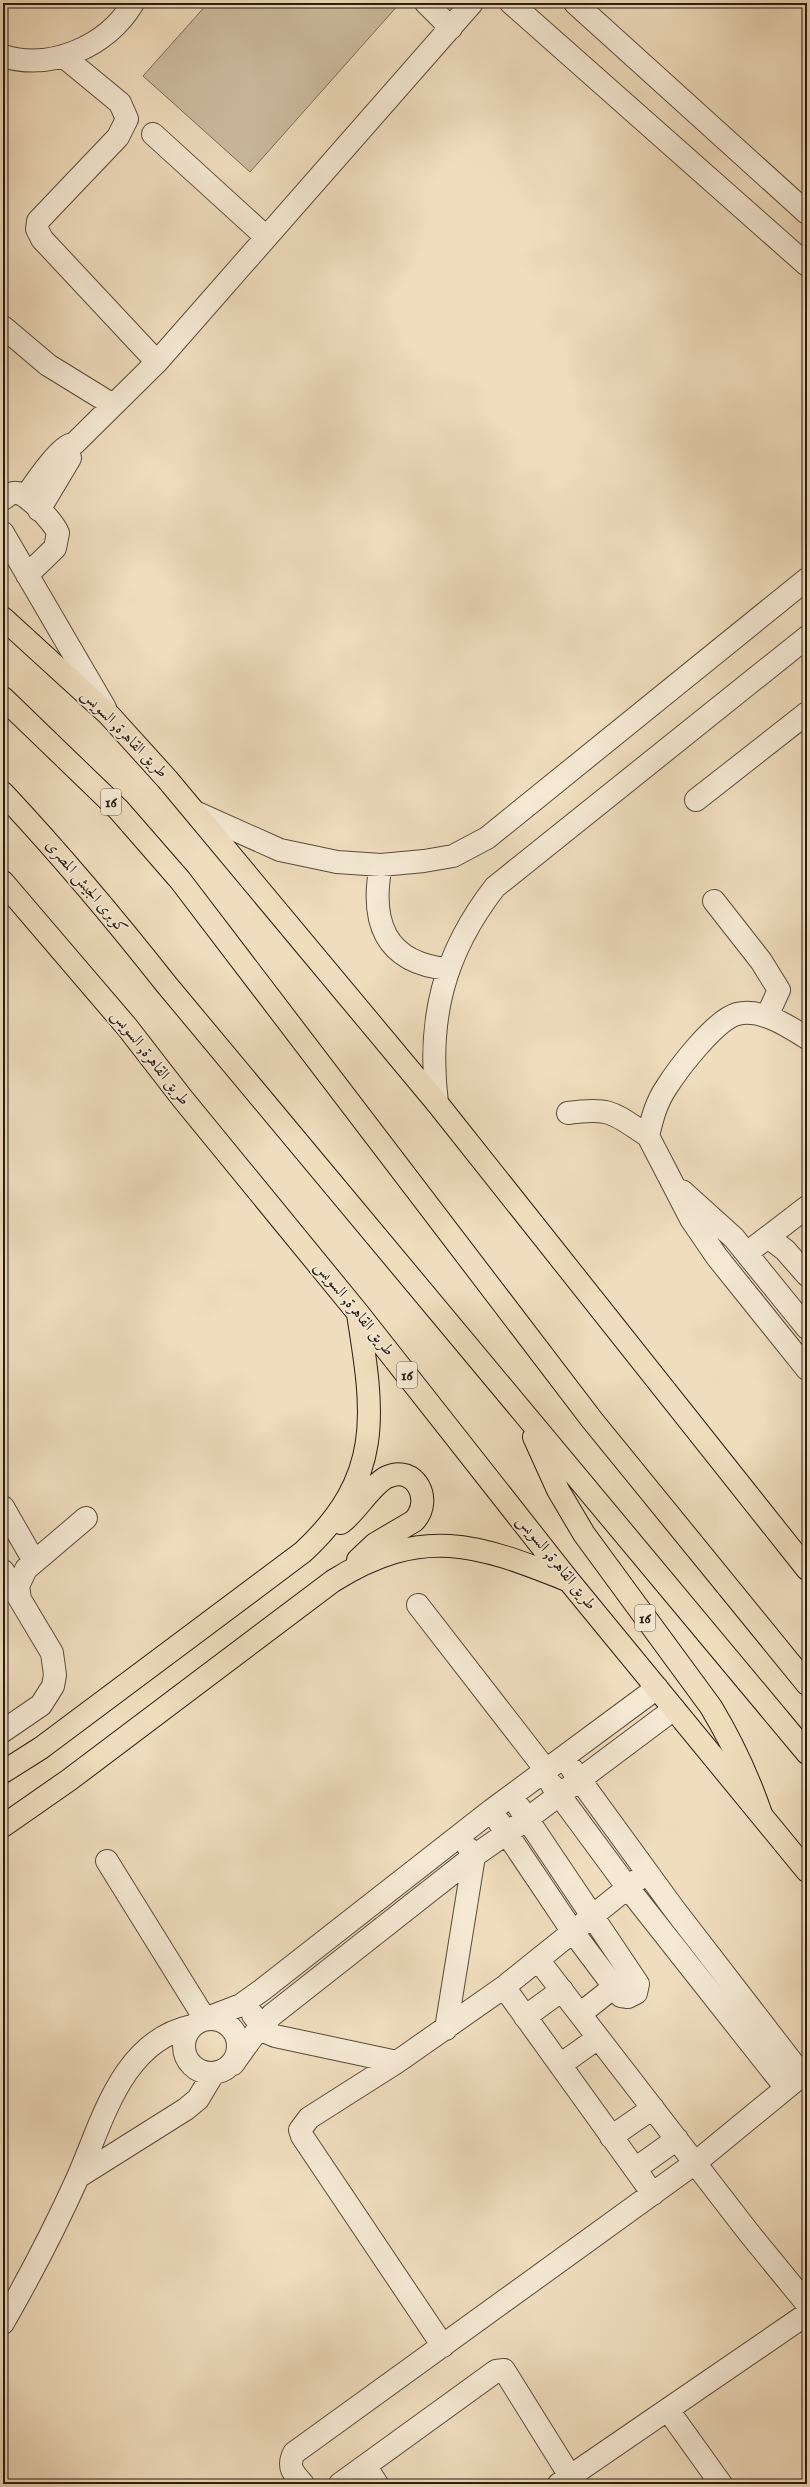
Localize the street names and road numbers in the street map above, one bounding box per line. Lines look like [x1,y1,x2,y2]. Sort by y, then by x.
street label: طريق القاهرة, السويس [76,685,172,783]
road number: 16 [101,789,121,815]
street label: كوبرى الجيش المصرى [41,836,131,938]
street label: طريق القاهرة, السويس [106,1006,194,1110]
street label: طريق القاهرة, السويس [310,1258,398,1360]
road number: 16 [397,1362,417,1388]
street label: طريق القاهرة, السويس [512,1512,600,1614]
road number: 16 [635,1605,655,1631]

